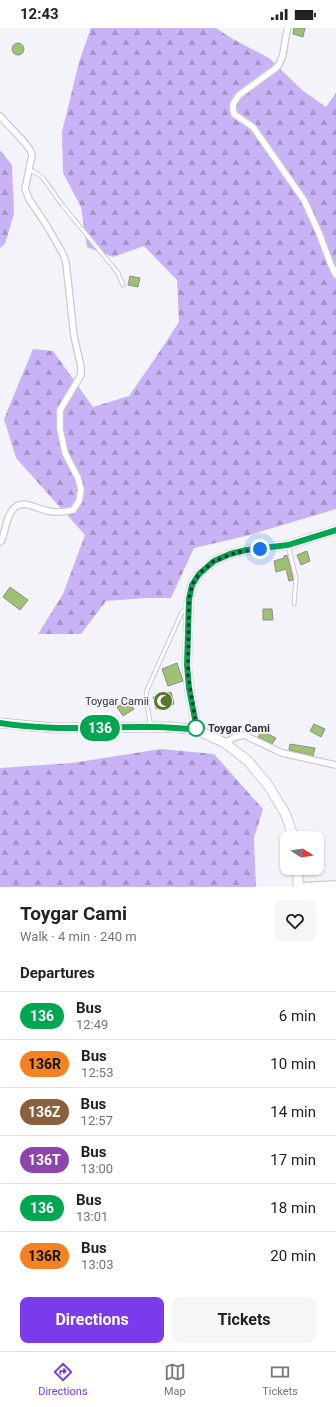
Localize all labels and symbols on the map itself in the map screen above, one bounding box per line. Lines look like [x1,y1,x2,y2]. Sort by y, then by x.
your location [250,539,270,559]
mosque icon: Toygar Camii [152,690,174,712]
place label: Toygar Camii [85,695,149,708]
line badge: 136 [77,715,123,741]
marker: Toygar Cami [187,719,205,737]
place label: Toygar Cami [208,722,270,735]
north arrow [280,831,324,875]

